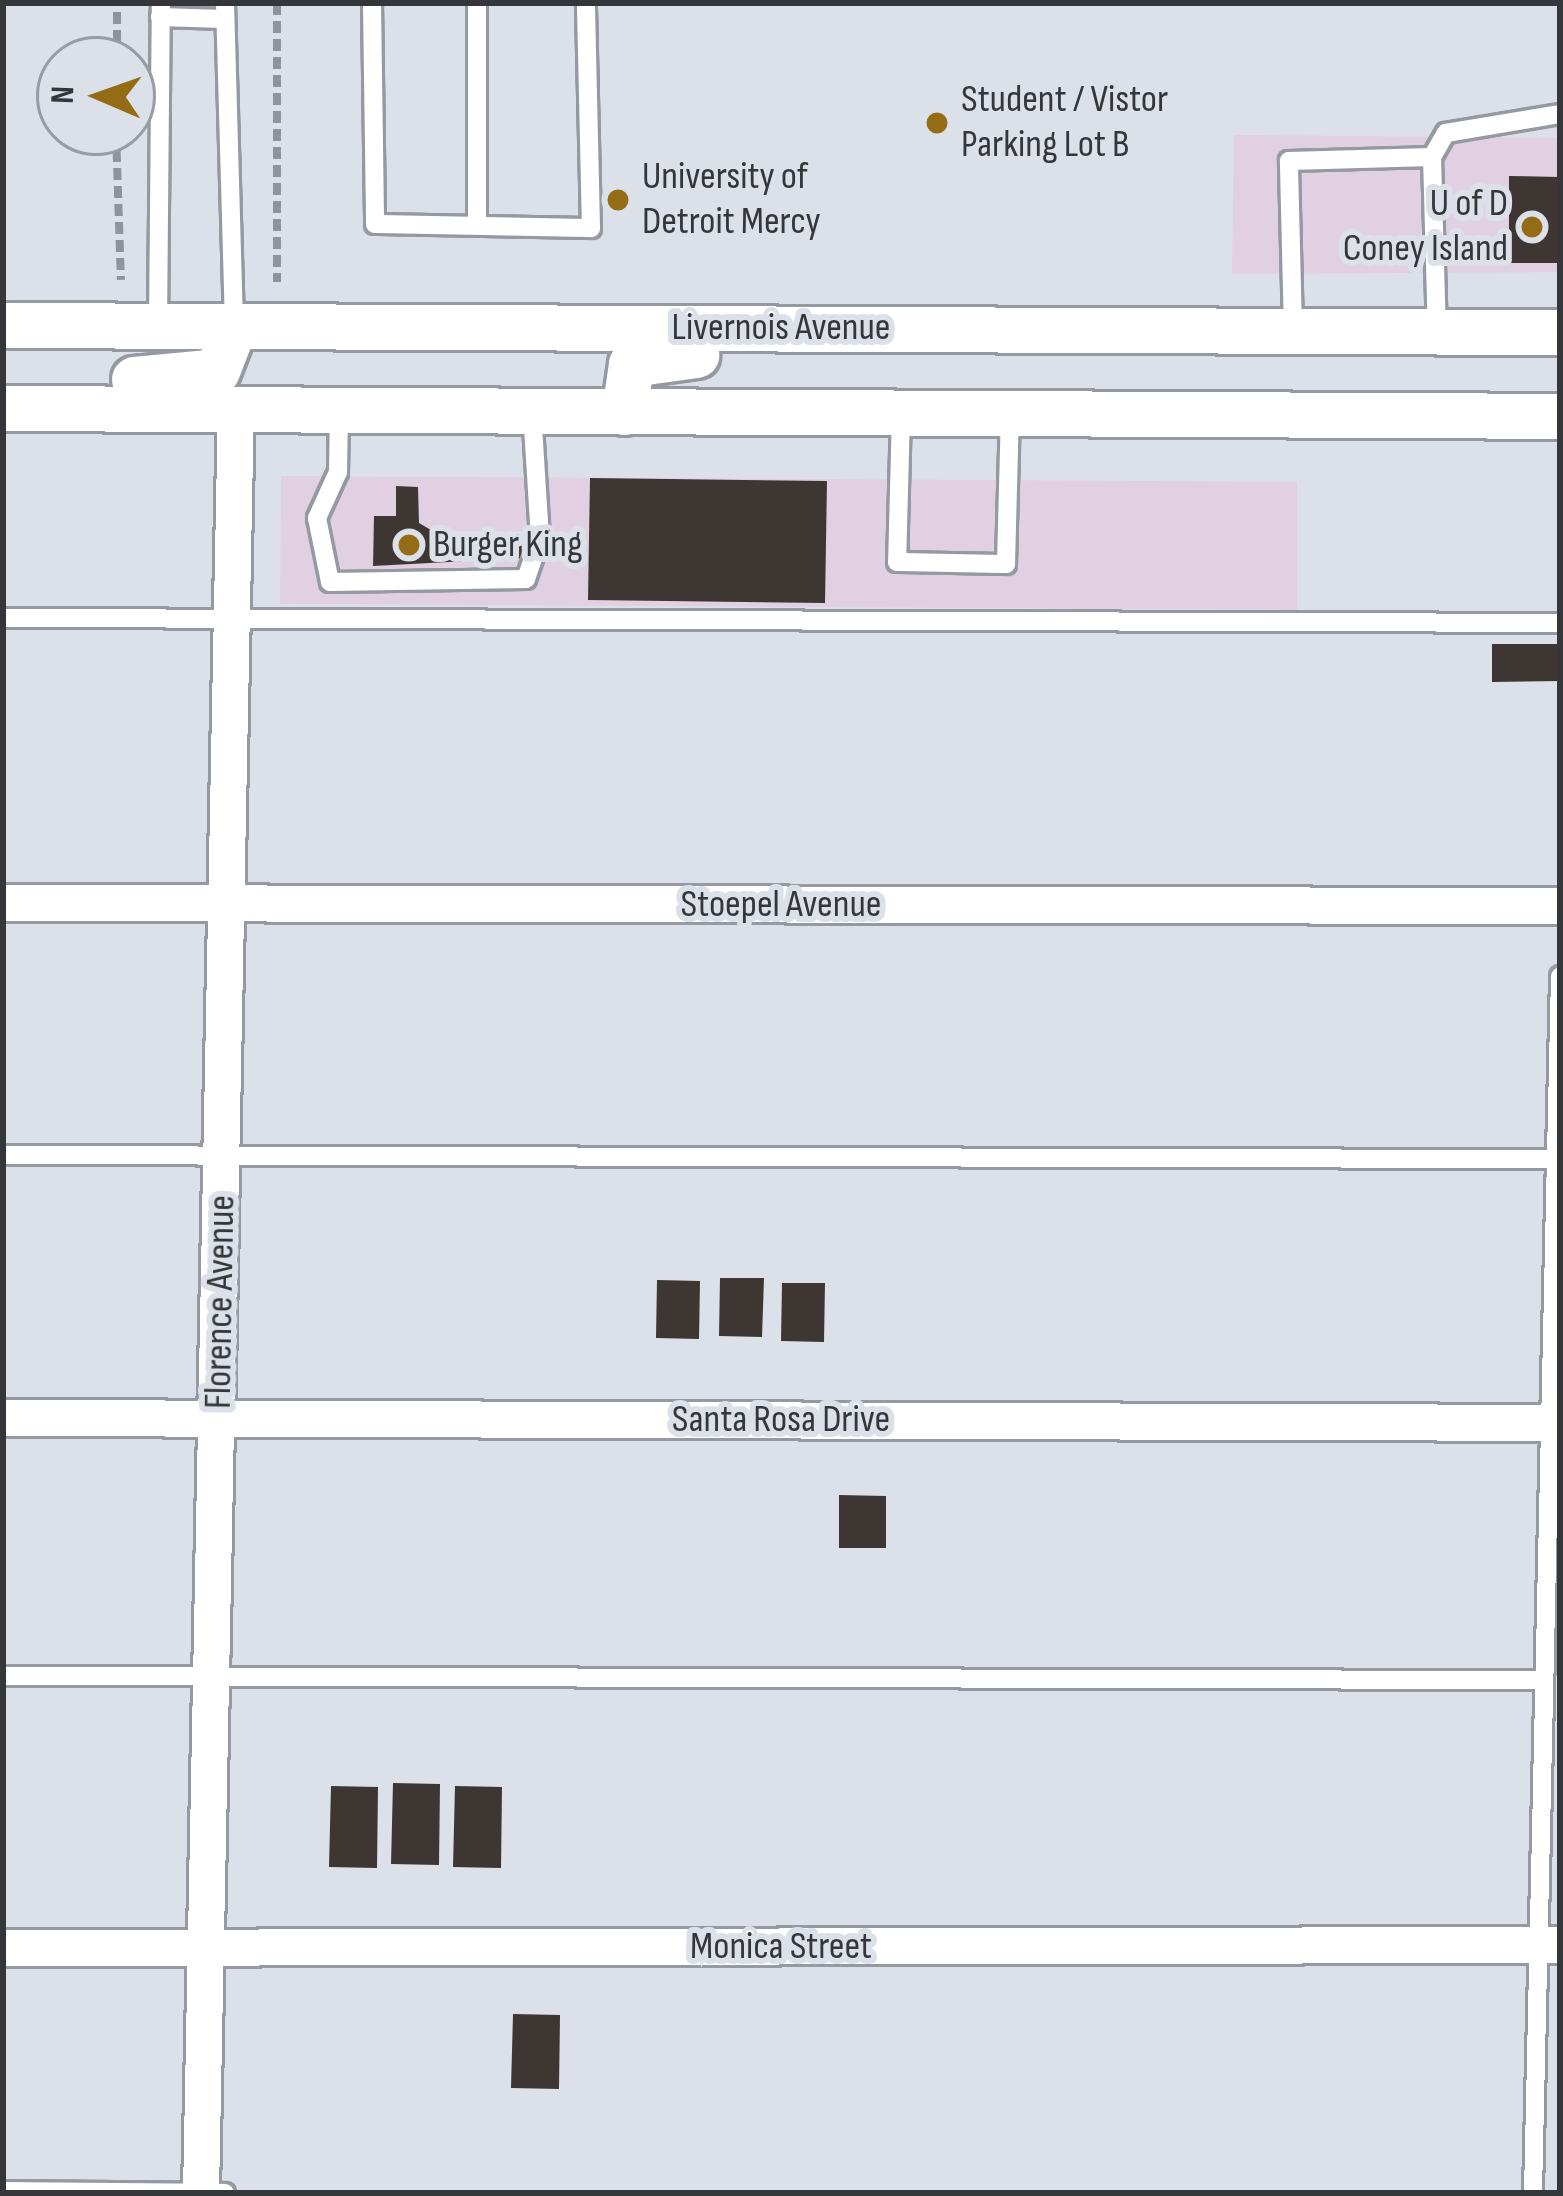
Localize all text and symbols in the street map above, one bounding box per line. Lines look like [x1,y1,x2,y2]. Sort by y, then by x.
north arrow [36,36,156,156]
place label: Student / Vistor Parking Lot B [961,78,1168,169]
text: N [43,85,83,104]
marker: Student / Vistor Parking Lot B [924,110,950,136]
place label: University of Detroit Mercy [642,155,821,246]
place label: U of D Coney Island [1343,182,1508,273]
marker: University of Detroit Mercy [605,187,631,213]
marker: U of D Coney Island [1519,214,1545,240]
street label: Livernois Avenue [671,305,891,351]
place label: Burger King [433,522,583,568]
marker: Burger King [396,532,422,558]
street label: Stoepel Avenue [681,882,881,928]
street label: Florence Avenue [196,1195,246,1409]
street label: Santa Rosa Drive [672,1397,890,1443]
street label: Monica Street [690,1924,872,1970]

